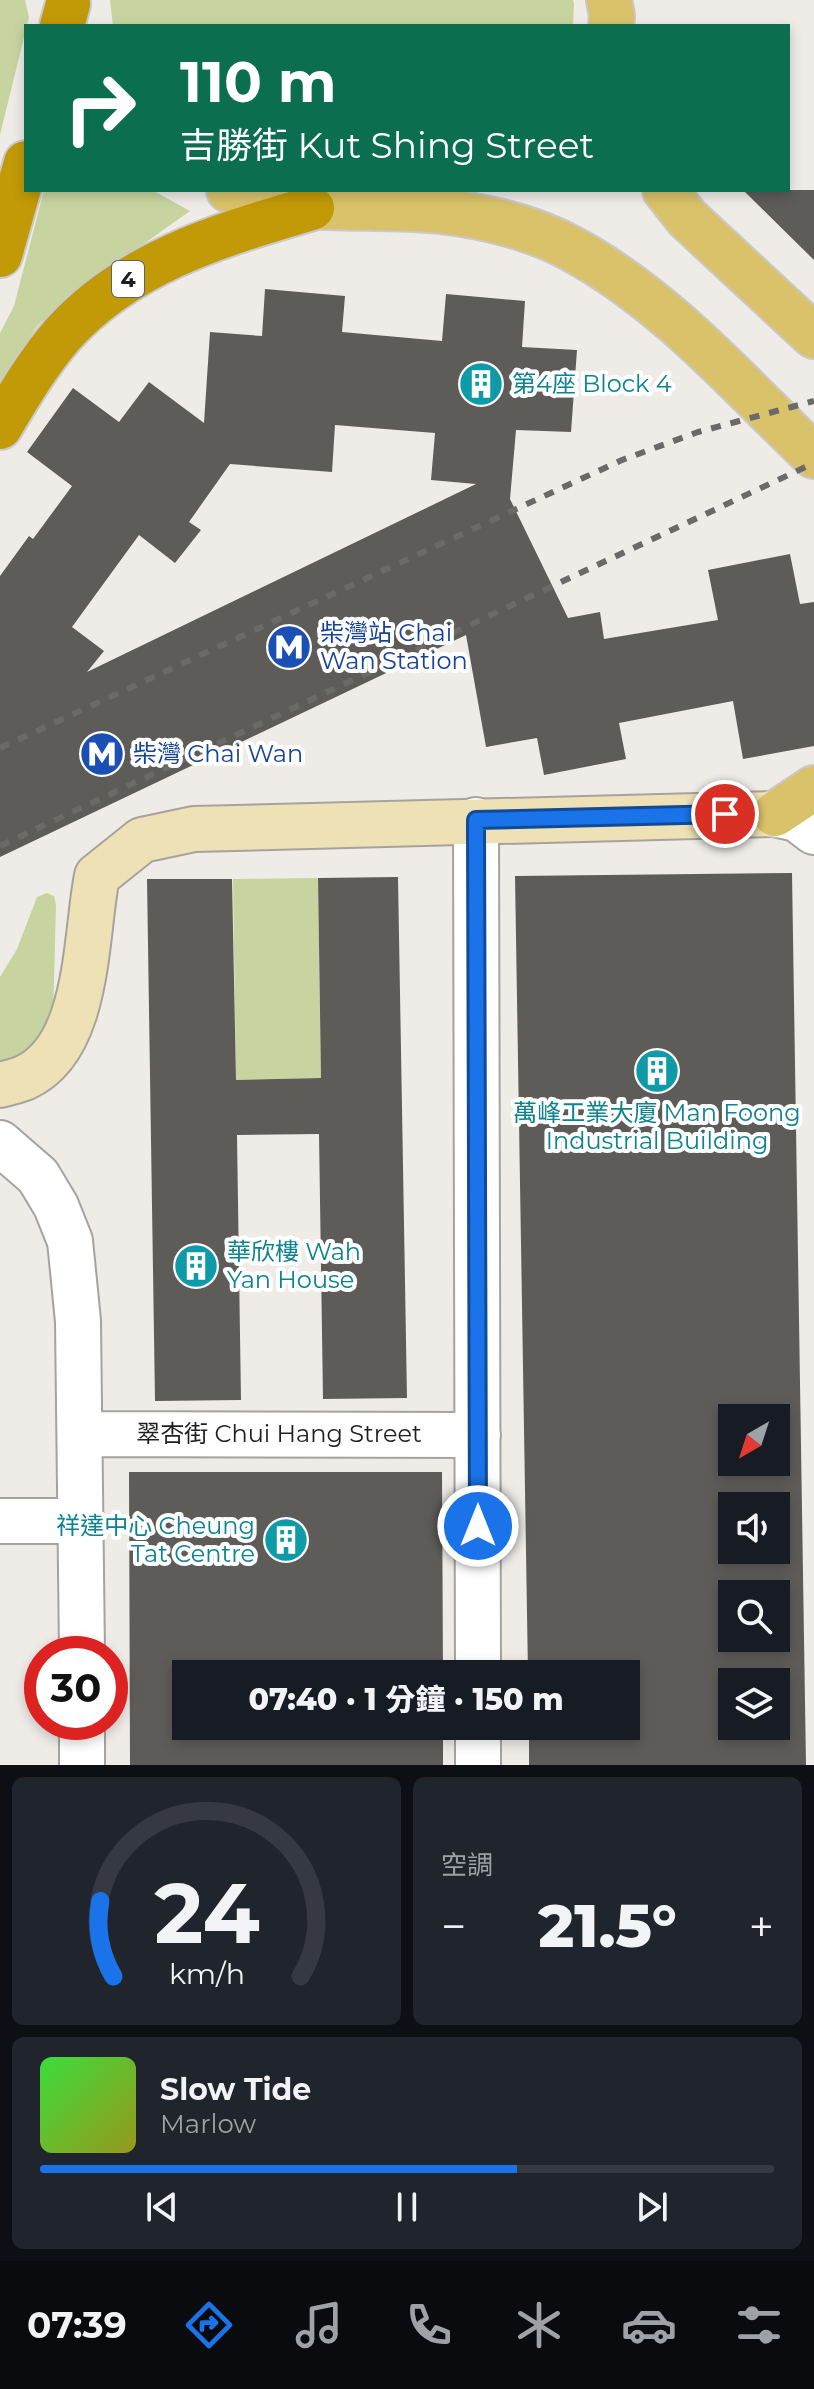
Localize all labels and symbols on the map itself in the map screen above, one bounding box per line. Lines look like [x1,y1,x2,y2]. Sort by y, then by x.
road number: 4 [112,261,144,297]
building icon: 第4座 Block 4 [457,360,505,408]
place label: 第4座 Block 4 [512,369,672,398]
place label: 柴灣站 Chai Wan Station [320,618,468,675]
metro station icon: 柴灣站 Chai Wan Station [265,623,313,671]
metro station icon: 柴灣 Chai Wan [78,730,126,778]
place label: 柴灣 Chai Wan [133,739,303,768]
pin [691,780,759,848]
building icon: 萬峰工業大廈 Man Foong Industrial Building [633,1047,681,1095]
place label: 萬峰工業大廈 Man Foong Industrial Building [513,1098,801,1155]
place label: 華欣樓 Wah Yan House [227,1237,361,1294]
building icon: 華欣樓 Wah Yan House [172,1242,220,1290]
north arrow [718,1404,790,1476]
street label: 翠杏街 Chui Hang Street [136,1419,422,1448]
position arrow [436,1484,520,1568]
place label: 祥達中心 Cheung Tat Centre [56,1511,255,1568]
building icon: 祥達中心 Cheung Tat Centre [262,1516,310,1564]
speed limit sign: 30 [24,1636,128,1740]

